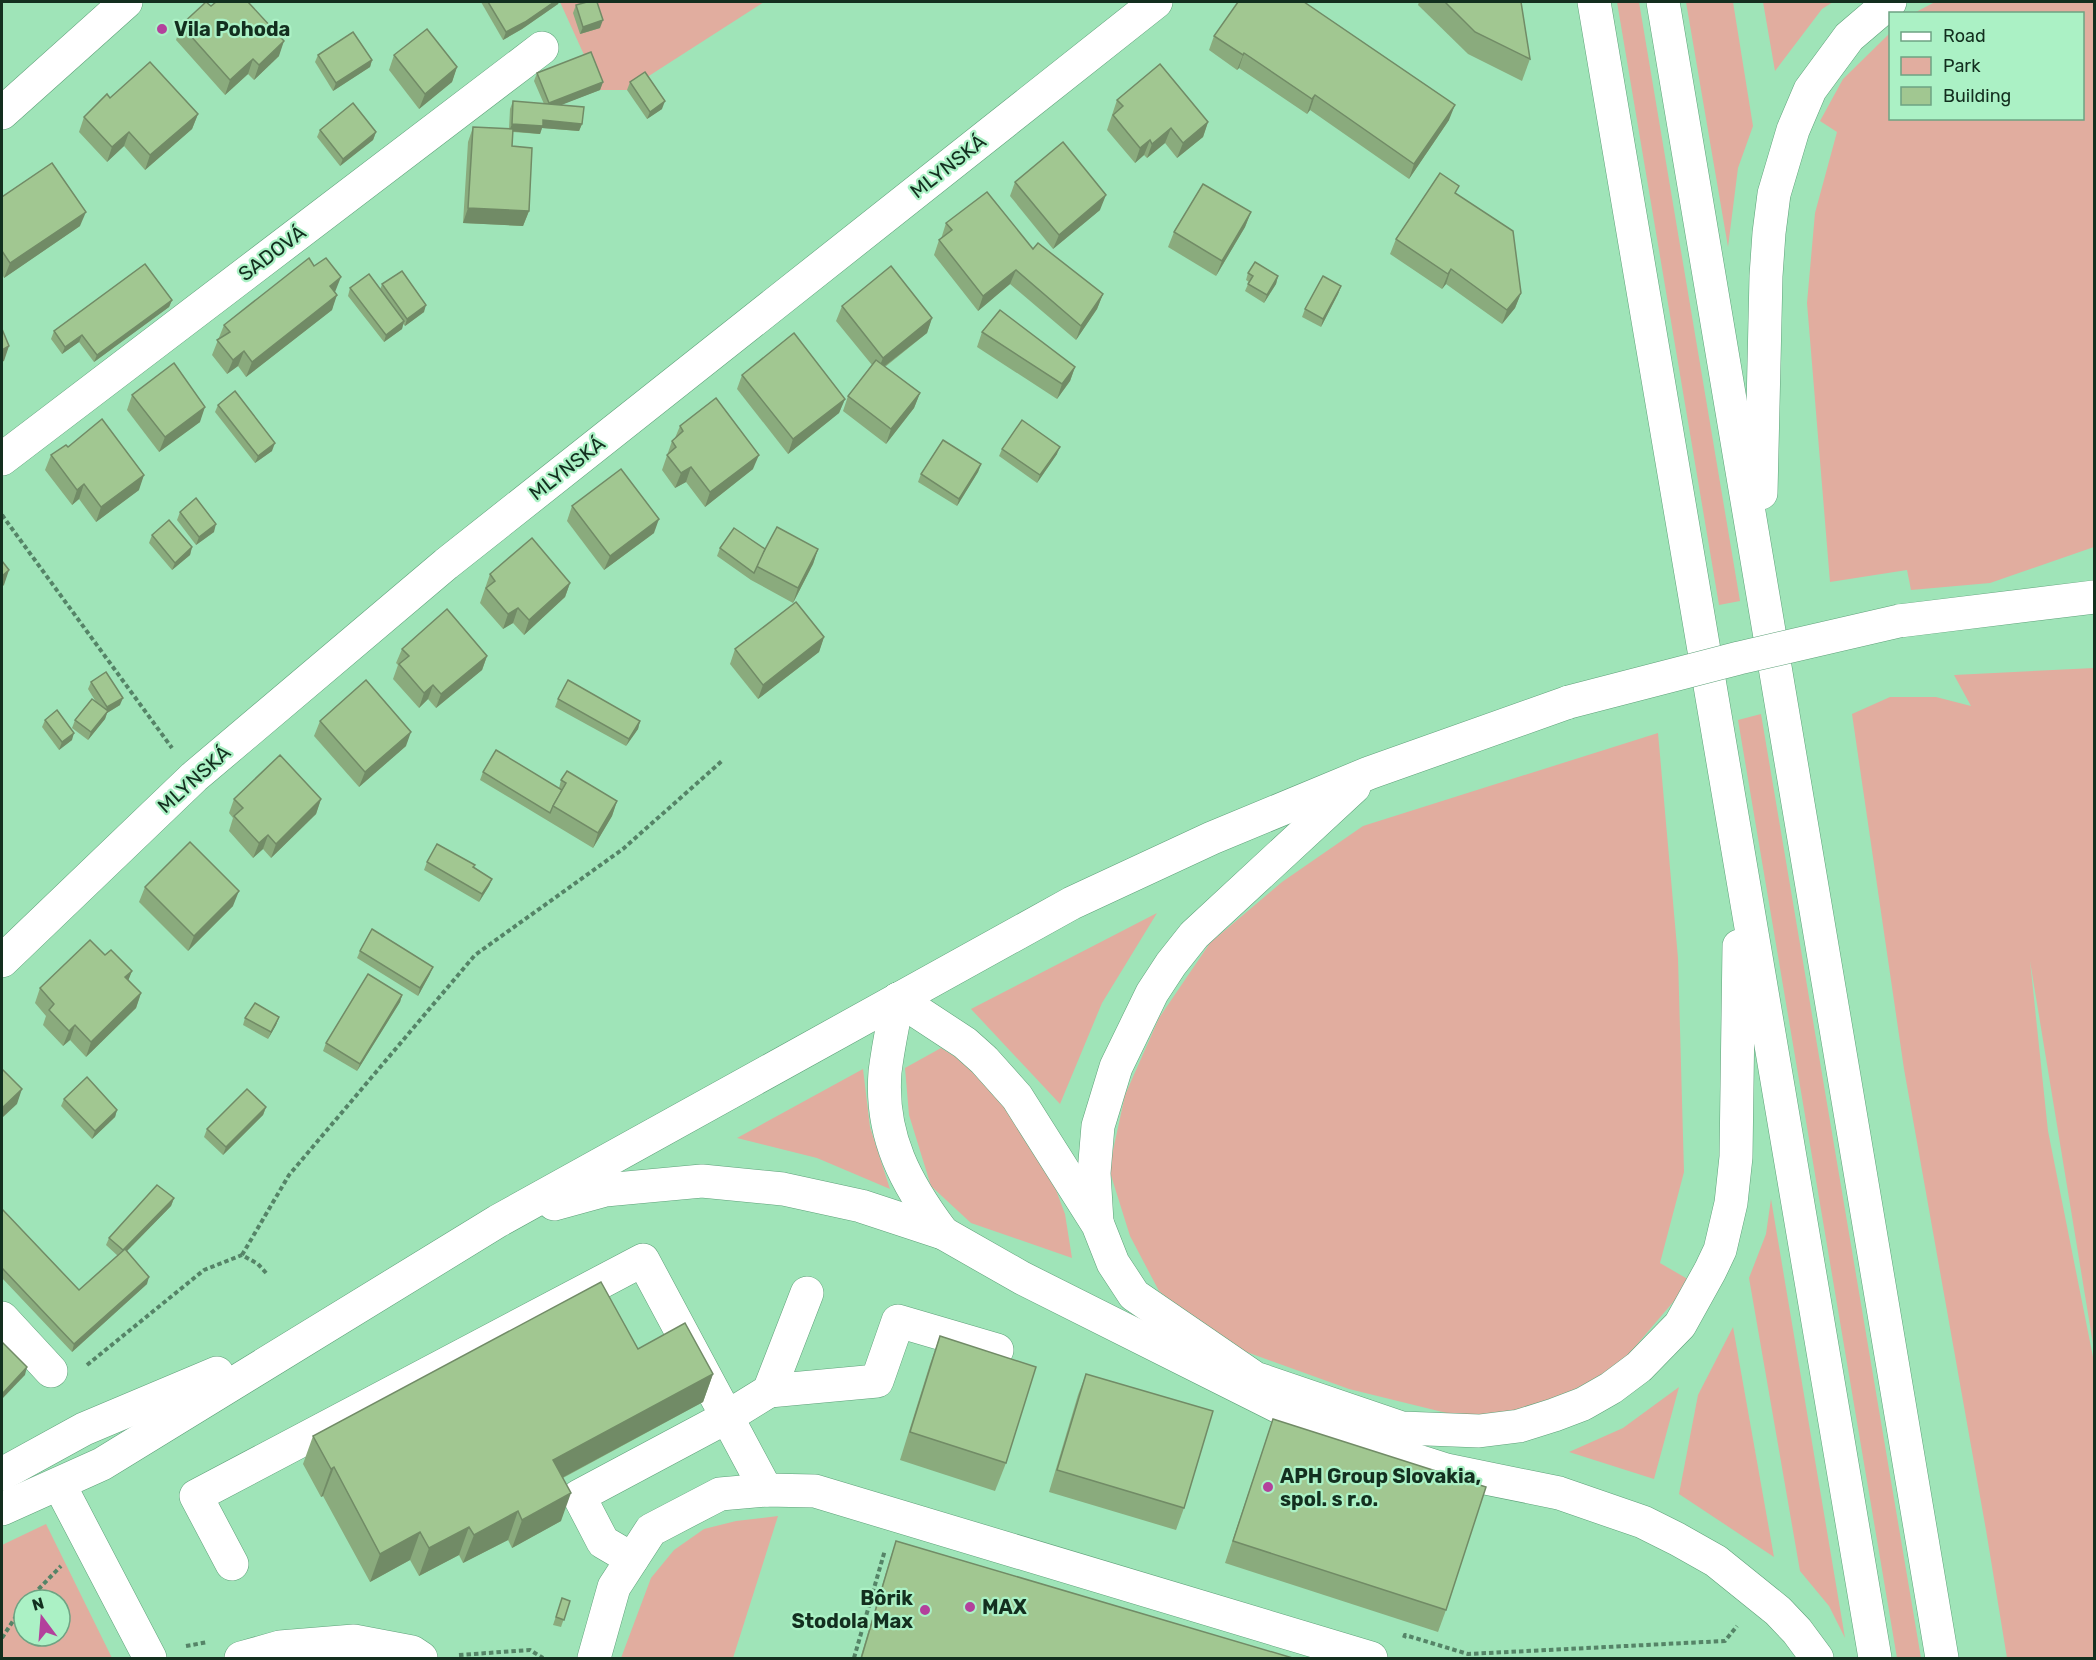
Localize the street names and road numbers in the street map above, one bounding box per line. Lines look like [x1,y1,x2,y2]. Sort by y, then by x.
street label: MLYNSKÁ [905,129,991,203]
street label: SADOVÁ [234,220,310,286]
street label: MLYNSKÁ [524,431,610,505]
street label: MLYNSKÁ [153,740,235,818]

